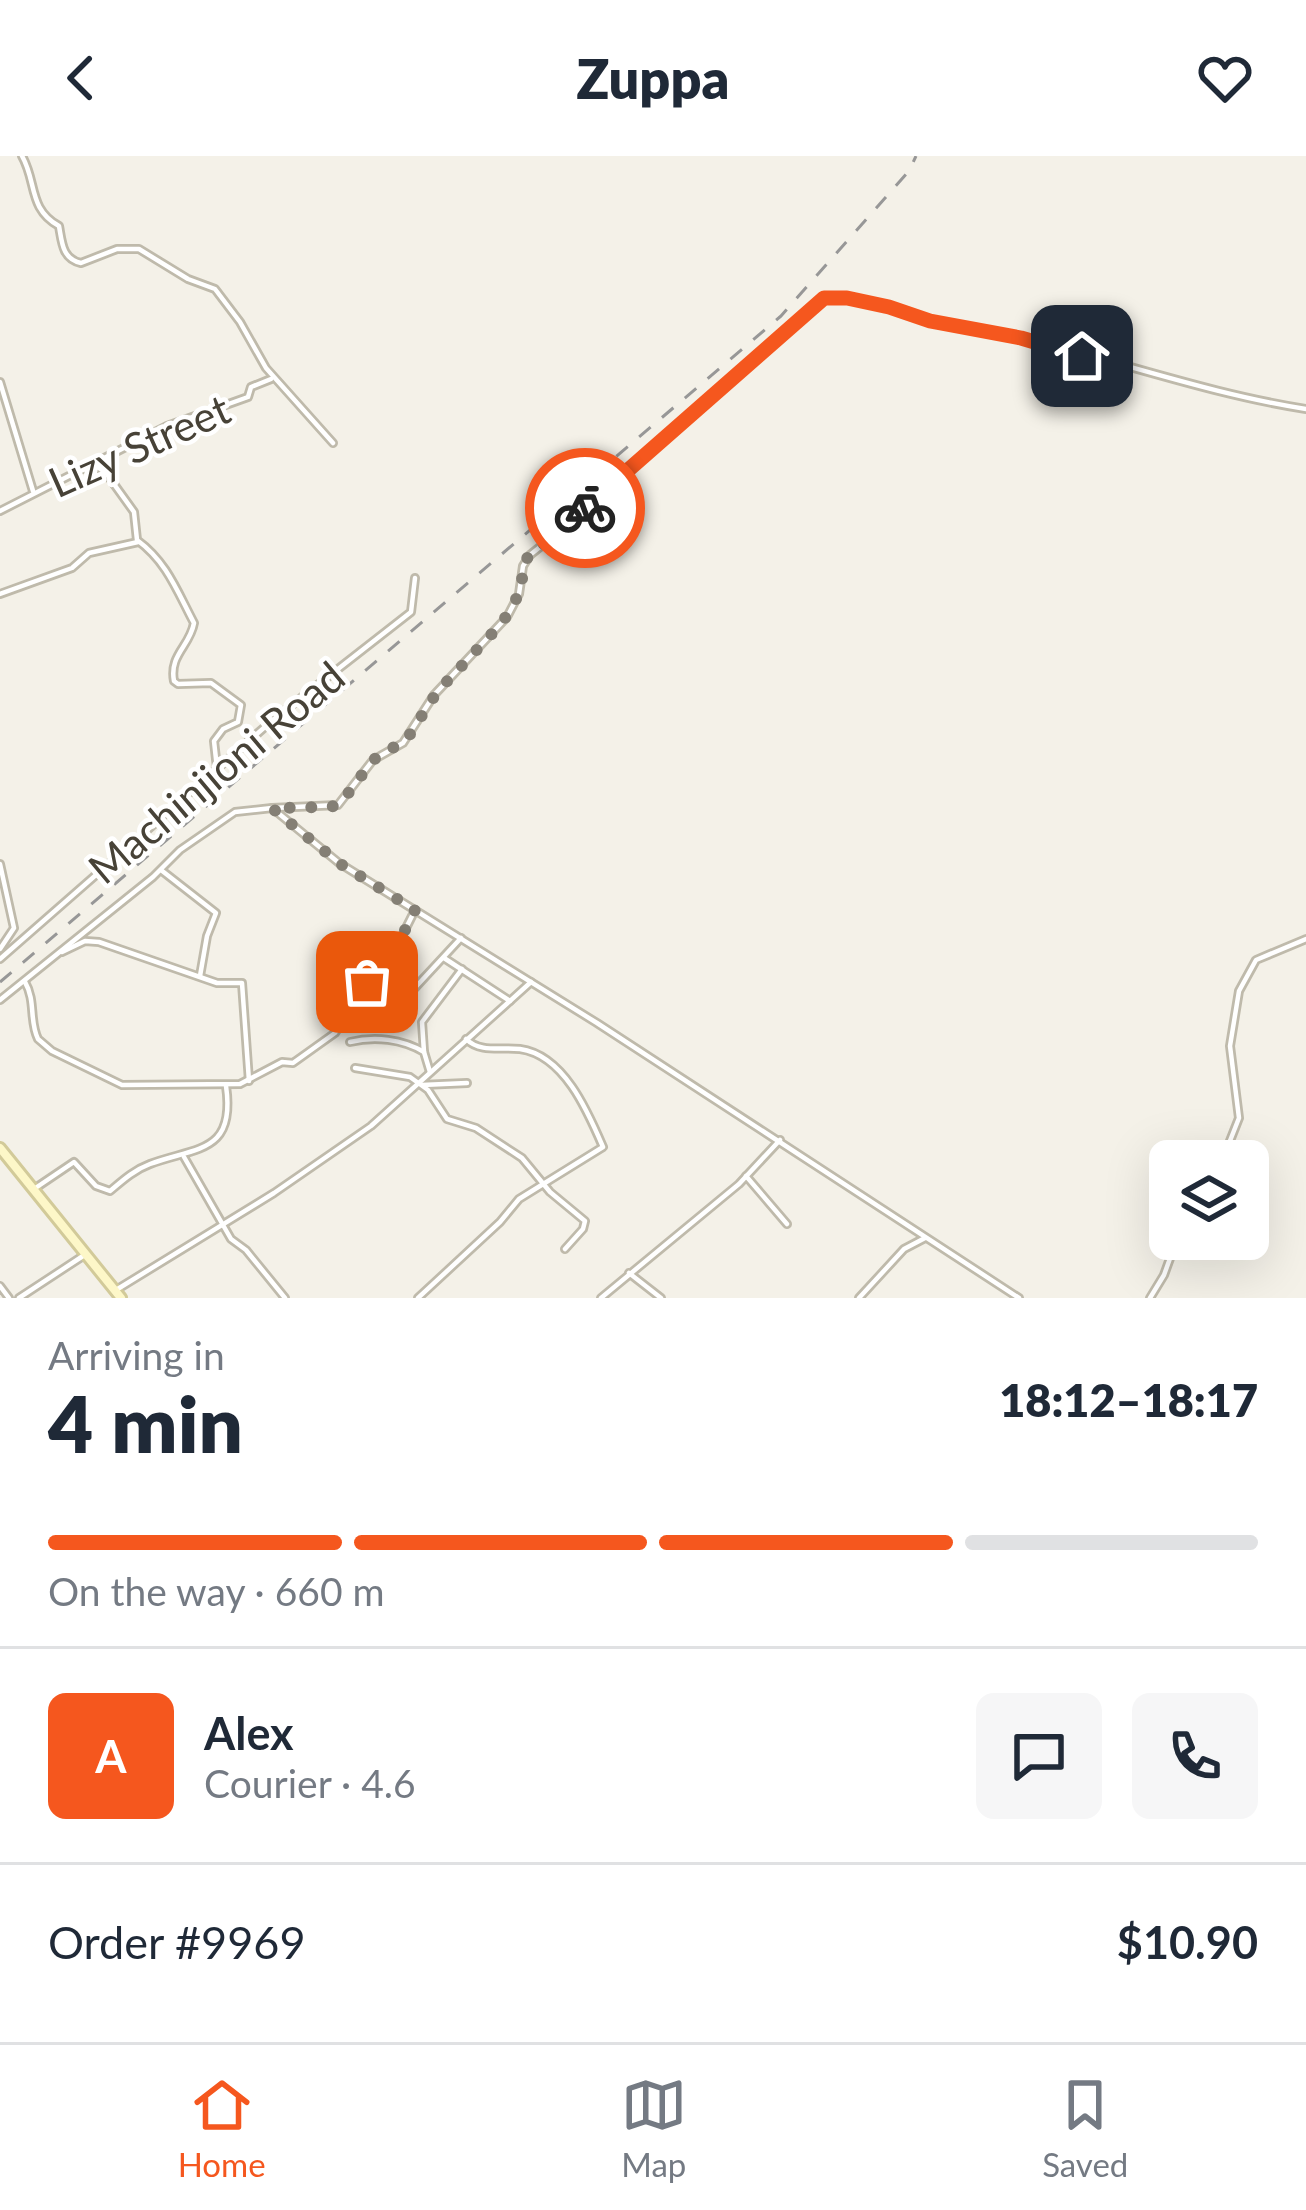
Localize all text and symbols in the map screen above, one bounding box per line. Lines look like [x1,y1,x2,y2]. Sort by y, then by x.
icon: back [48,45,114,111]
icon: heart [1192,45,1258,111]
text: Zuppa [577,46,729,111]
pin [1031,305,1133,407]
icon: home [1049,323,1115,389]
street label: Lizy Street [41,383,237,507]
courier [525,448,645,568]
icon: bike [552,475,618,541]
street label: Machinjioni Road [78,651,354,893]
pin [316,931,418,1033]
icon: bag [334,949,400,1015]
map controls [1149,1140,1269,1260]
button: layers [1149,1140,1269,1260]
text: Arriving in [48,1332,225,1378]
text: 18:12–18:17 [999,1373,1258,1427]
text: 4 min [48,1376,243,1470]
text: On the way · 660 m [48,1568,385,1614]
button: chat [976,1693,1102,1819]
button: phone [1132,1693,1258,1819]
text: Alex [204,1706,294,1760]
text: A [95,1729,127,1783]
text: Courier · 4.6 [204,1760,416,1806]
text: Order #9969 [48,1915,306,1969]
text: $10.90 [1117,1915,1258,1969]
tab: Home [178,2072,266,2184]
tab: Map [621,2072,687,2184]
tab: Saved [1042,2072,1128,2184]

